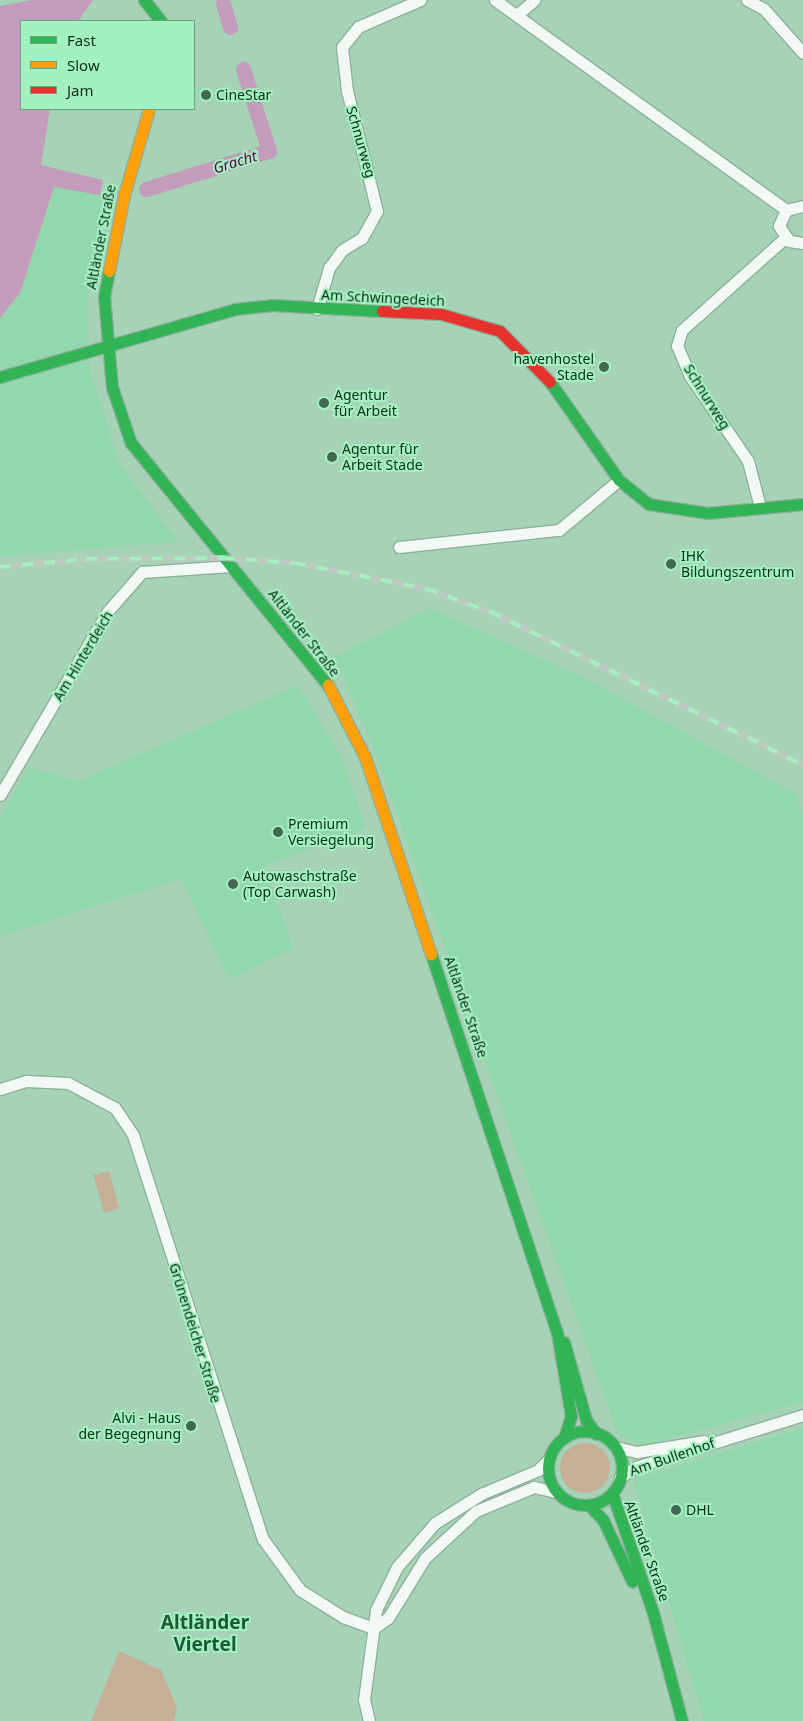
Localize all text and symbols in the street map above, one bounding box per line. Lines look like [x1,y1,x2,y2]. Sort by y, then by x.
legend [20,20,195,110]
text: Fast [67,30,96,50]
text: Slow [67,55,100,75]
text: Jam [67,80,94,100]
place label: CineStar [216,87,271,103]
marker: CineStar [200,89,212,101]
street label: Schnurweg [343,104,379,180]
water label: Gracht [211,147,259,177]
street label: Altländer Straße [83,183,119,291]
street label: Am Schwingedeich [321,286,445,310]
place label: havenhostel Stade [513,351,594,384]
marker: havenhostel Stade [598,361,610,373]
street label: Schnurweg [680,361,734,433]
place label: Agentur für Arbeit [334,387,397,420]
marker: Agentur für Arbeit [318,397,330,409]
place label: Agentur für Arbeit Stade [342,441,423,474]
marker: Agentur für Arbeit Stade [326,451,338,463]
place label: IHK Bildungszentrum [681,548,794,580]
marker: IHK Bildungszentrum [665,558,677,570]
street label: Altländer Straße [265,586,343,680]
street label: Am Hinterdeich [49,608,117,704]
place label: Premium Versiegelung [288,816,374,849]
marker: Premium Versiegelung [272,826,284,838]
place label: Autowaschstraße (Top Carwash) [243,868,357,900]
marker: Autowaschstraße (Top Carwash) [227,878,239,890]
street label: Altländer Straße [441,954,491,1060]
street label: Grünendeicher Straße [166,1261,224,1405]
place label: Alvi - Haus der Begegnung [78,1410,181,1442]
marker: Alvi - Haus der Begegnung [185,1420,197,1432]
street label: Am Bullenhof [627,1435,717,1479]
street label: Altländer Straße [621,1498,673,1604]
place label: DHL [686,1502,714,1518]
marker: DHL [670,1504,682,1516]
district label: Altländer Viertel [161,1612,249,1656]

